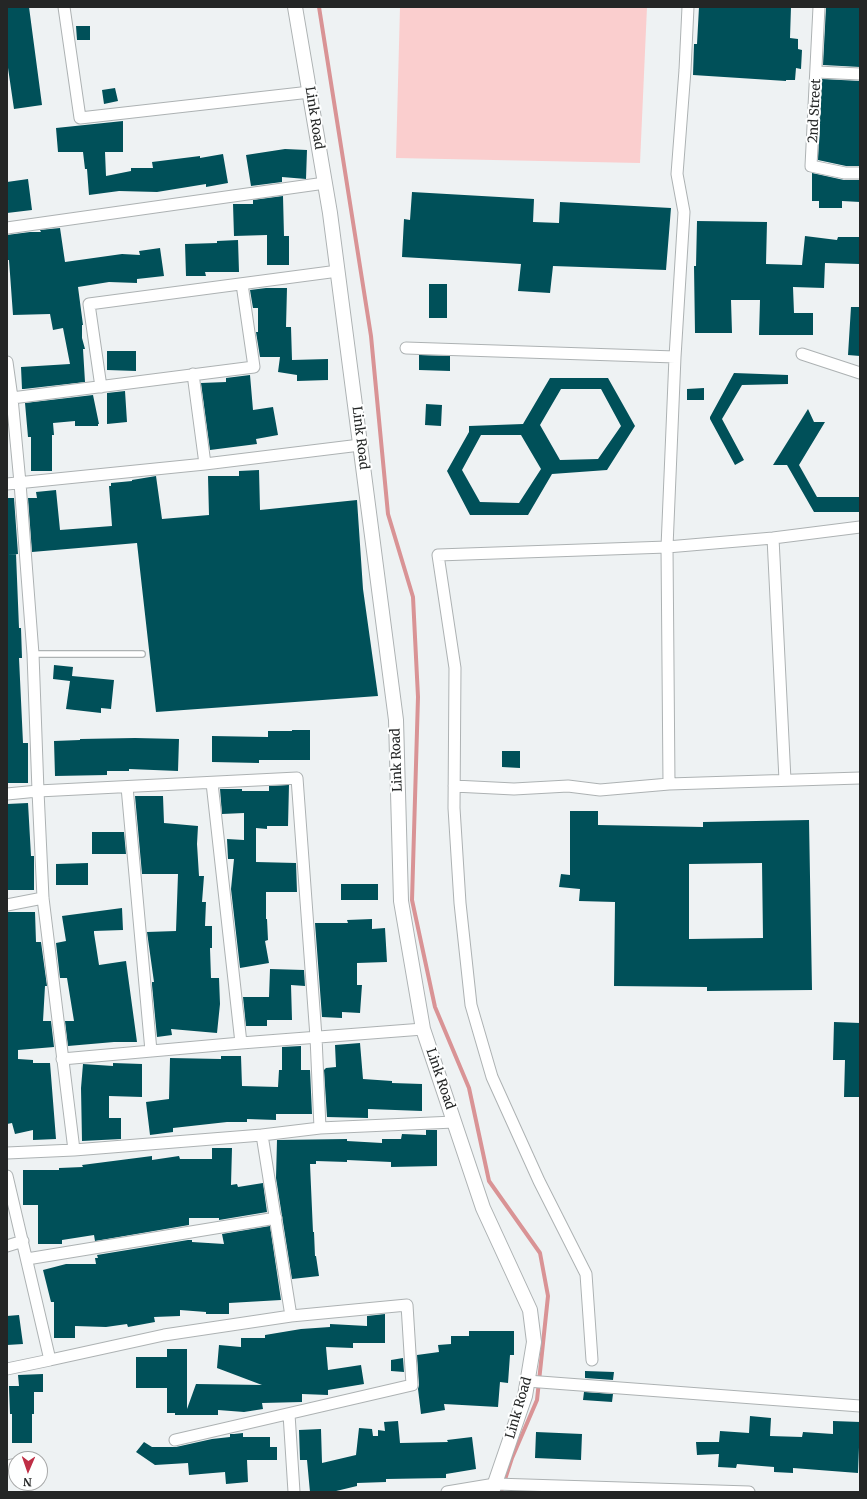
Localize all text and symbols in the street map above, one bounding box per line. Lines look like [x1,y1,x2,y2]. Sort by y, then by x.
street label: 2nd Street [806,78,824,144]
street label: Link Road [301,85,327,151]
street label: Link Road [348,405,372,471]
street label: Link Road [388,728,406,792]
street label: Link Road [422,1046,458,1112]
street label: Link Road [503,1375,535,1441]
north arrow [8,1451,48,1491]
text: N [23,1475,32,1489]

